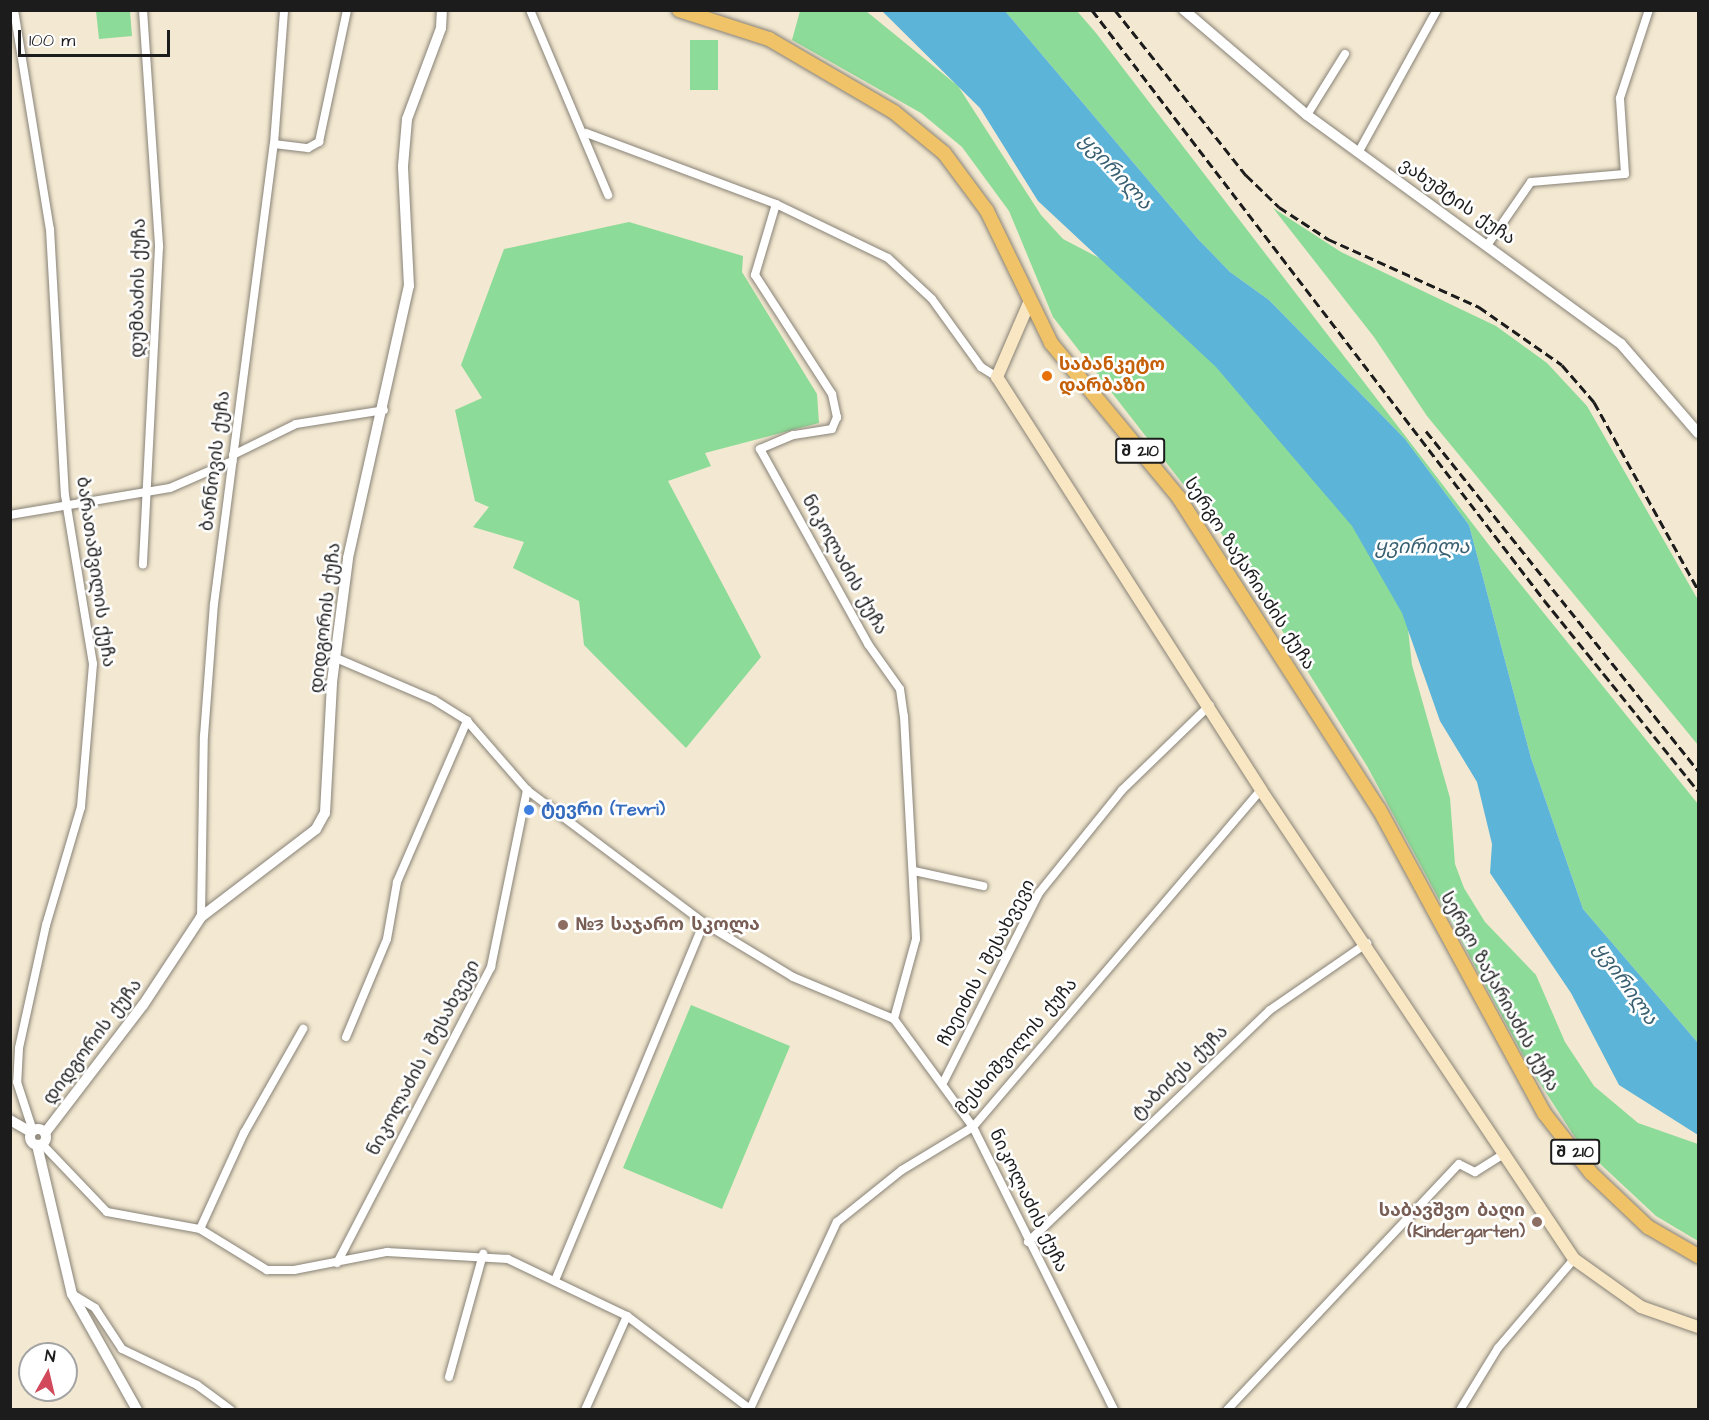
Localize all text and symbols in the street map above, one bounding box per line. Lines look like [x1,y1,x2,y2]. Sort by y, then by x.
scale bar [21,18,172,56]
text: 100 m [29,28,75,53]
water label: ყვირილა [1074,129,1156,215]
street label: ვახუშტის ქუჩა [1395,154,1519,250]
street label: დუმბაძის ქუჩა [127,218,151,358]
place label: საბანკეტო დარბაზი [1059,355,1165,398]
marker: საბანკეტო დარბაზი [1040,369,1054,383]
street label: ბარნოვის ქუჩა [197,390,235,532]
road number: შ 210 [1114,438,1166,464]
street label: სერგო ზაქარიაძის ქუჩა [1179,474,1319,674]
street label: ბარათაშვილის ქუჩა [71,475,119,669]
street label: ნიკოლაძის ქუჩა [797,491,891,639]
water label: ყვირილა [1374,535,1470,559]
street label: დიდგორის ქუჩა [306,542,346,694]
place label: ტევრი (Tevri) [541,799,665,821]
marker: ტევრი (Tevri) [522,803,536,817]
street label: ჩხეიძის I შესახვევი [934,876,1040,1050]
street label: სერგო ზაქარიაძის ქუჩა [1435,889,1563,1095]
place label: №3 საჯარო სკოლა [575,914,760,936]
marker: №3 საჯარო სკოლა [556,918,570,932]
water label: ყვირილა [1588,938,1662,1030]
street label: ნიკოლაძის I შესახვევი [363,956,485,1160]
street label: მესხიშვილის ქუჩა [952,974,1082,1120]
street label: დიდგორის ქუჩა [39,975,147,1109]
street label: ტაბიძეს ქუჩა [1127,1021,1233,1125]
street label: ნიკოლაძის ქუჩა [984,1126,1072,1276]
road number: შ 210 [1550,1139,1600,1165]
place label: საბავშვო ბაღი (Kindergarten) [1379,1201,1525,1244]
marker: საბავშვო ბაღი (Kindergarten) [1530,1215,1544,1229]
north arrow [18,1342,78,1402]
text: N [44,1345,57,1368]

